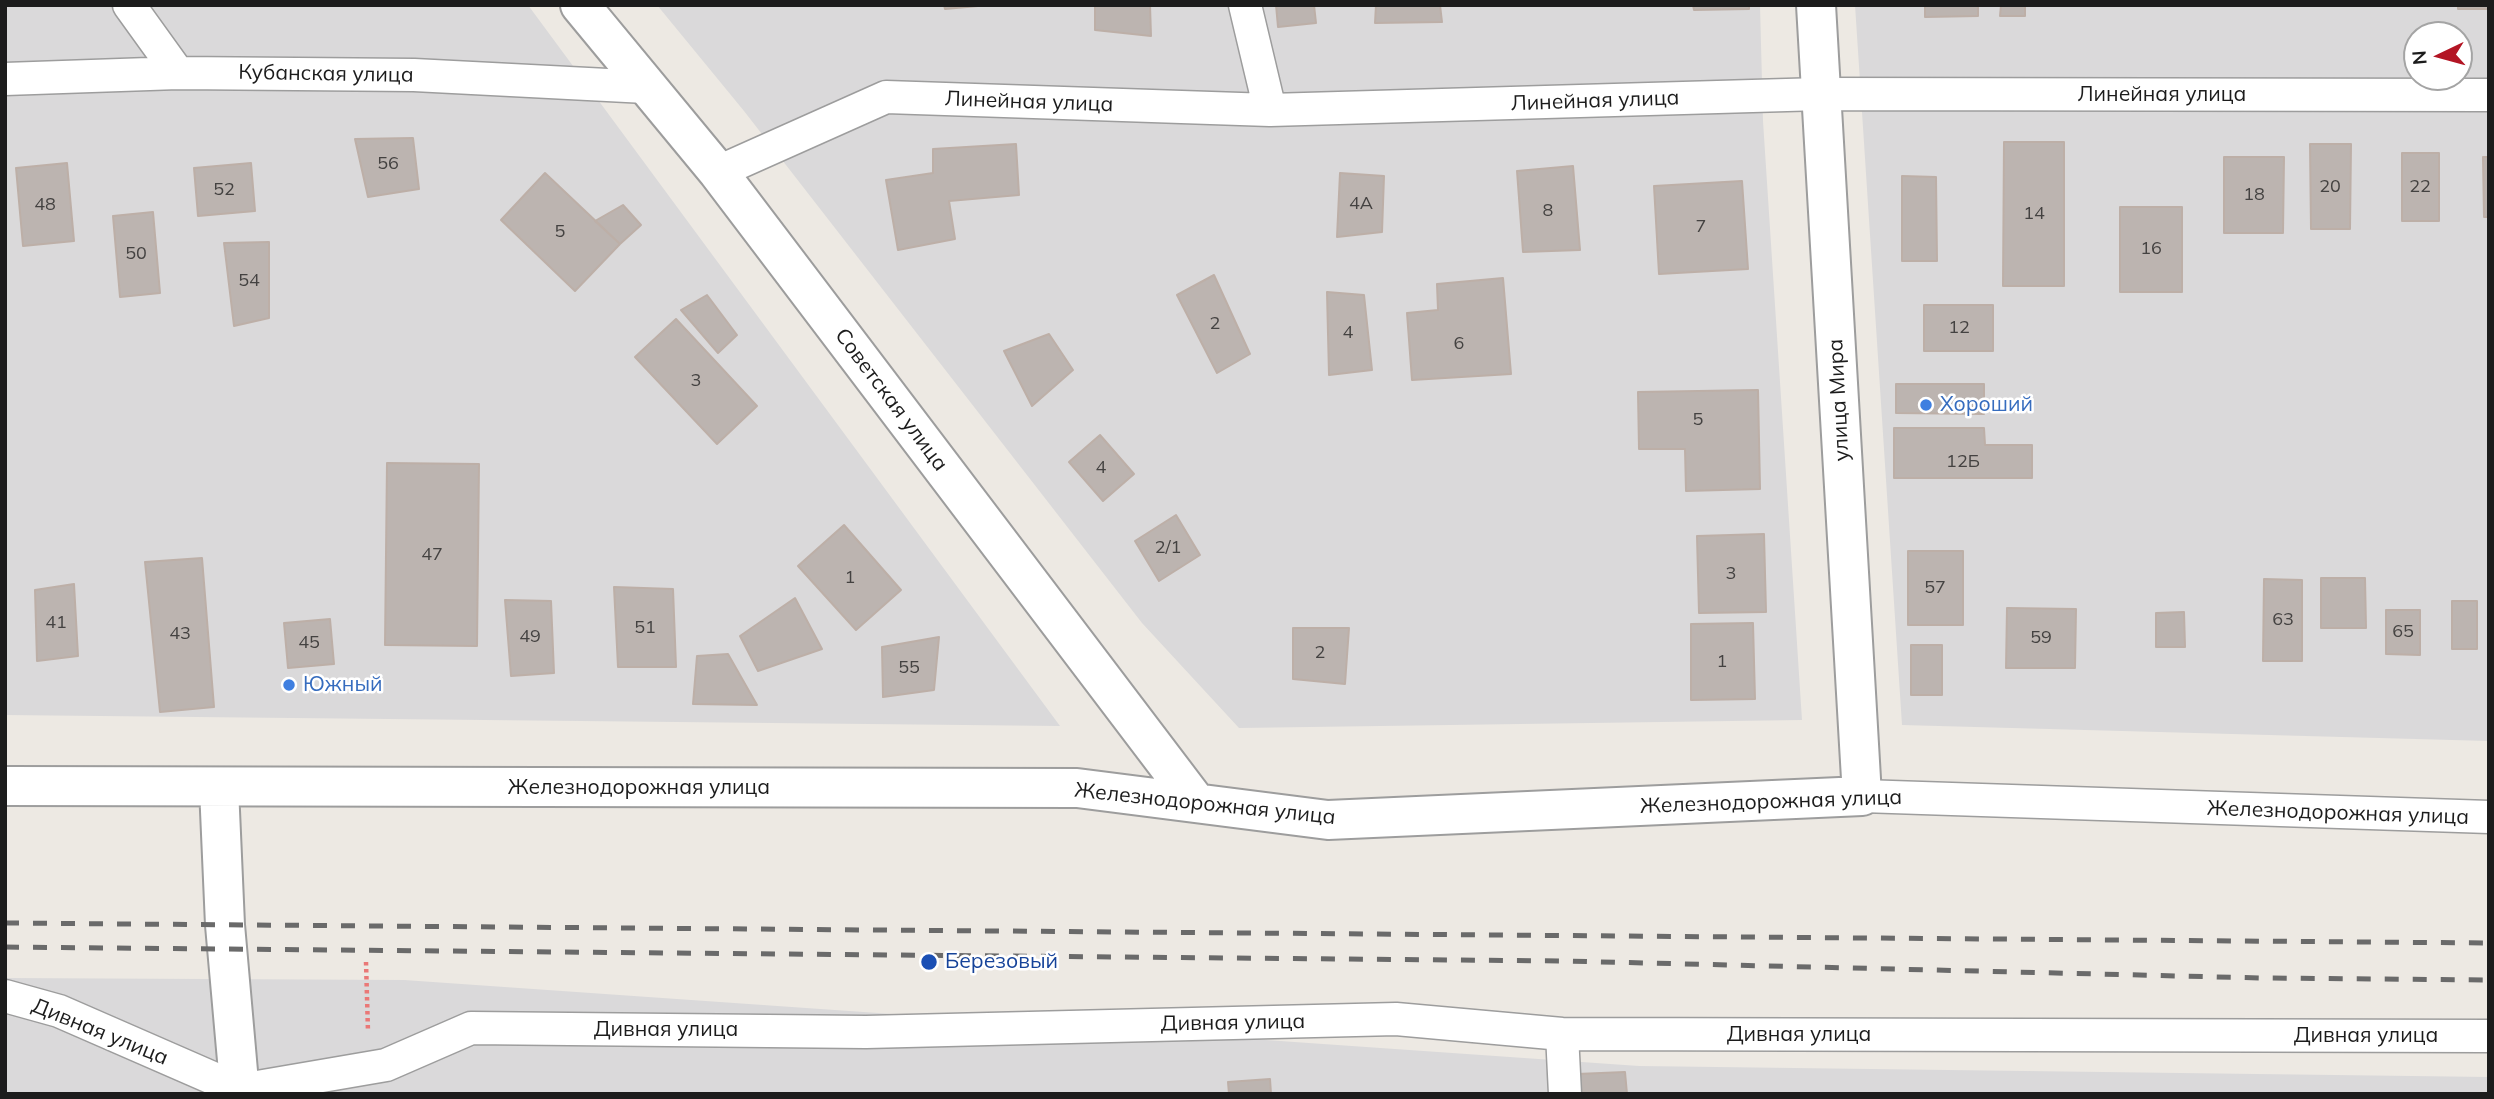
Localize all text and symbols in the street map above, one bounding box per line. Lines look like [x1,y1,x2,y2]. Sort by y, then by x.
north arrow [2403,21,2473,91]
text: N [2406,49,2432,66]
street label: Кубанская улица [238,60,414,88]
street label: Линейная улица [2078,82,2246,108]
street label: Линейная улица [1510,85,1680,117]
street label: Линейная улица [944,86,1114,118]
house number: 56 [377,153,399,175]
house number: 20 [2319,176,2341,198]
house number: 22 [2409,176,2431,198]
house number: 52 [213,179,235,201]
house number: 18 [2243,184,2265,206]
house number: 4А [1349,193,1373,215]
house number: 48 [34,194,56,216]
house number: 8 [1543,200,1553,222]
house number: 14 [2023,203,2045,225]
house number: 7 [1696,216,1706,238]
house number: 5 [555,221,565,243]
house number: 16 [2140,238,2162,260]
house number: 50 [125,243,147,265]
house number: 54 [238,270,260,292]
house number: 2 [1210,313,1220,335]
house number: 12 [1948,317,1970,339]
house number: 4 [1343,322,1353,344]
street label: Советская улица [829,324,953,476]
house number: 6 [1454,333,1464,355]
street label: улица Мира [1823,338,1855,462]
house number: 3 [691,370,701,392]
place label: Хороший [1940,392,2033,418]
marker: Хороший [1918,397,1934,413]
house number: 5 [1693,409,1703,431]
house number: 12Б [1946,451,1980,473]
house number: 4 [1096,457,1106,479]
house number: 2/1 [1155,537,1181,559]
house number: 47 [421,544,443,566]
house number: 3 [1726,563,1736,585]
house number: 1 [845,567,855,589]
house number: 57 [1924,577,1946,599]
house number: 63 [2272,609,2294,631]
house number: 41 [45,612,67,634]
house number: 51 [634,617,656,639]
house number: 65 [2392,621,2414,643]
house number: 43 [169,623,191,645]
house number: 49 [519,626,541,648]
house number: 59 [2030,627,2052,649]
house number: 45 [298,632,320,654]
house number: 2 [1315,642,1325,664]
house number: 1 [1717,651,1727,673]
house number: 55 [898,657,920,679]
place label: Южный [303,672,383,698]
marker: Южный [281,677,297,693]
street label: Железнодорожная улица [508,775,770,801]
street label: Железнодорожная улица [1073,778,1337,830]
street label: Железнодорожная улица [1639,785,1903,819]
street label: Железнодорожная улица [2206,796,2470,830]
place label: Березовый [945,949,1058,975]
marker: Березовый [919,952,939,972]
street label: Дивная улица [28,993,172,1071]
street label: Дивная улица [1160,1009,1306,1037]
street label: Дивная улица [594,1017,738,1043]
street label: Дивная улица [1727,1022,1871,1048]
street label: Дивная улица [2294,1023,2438,1049]

